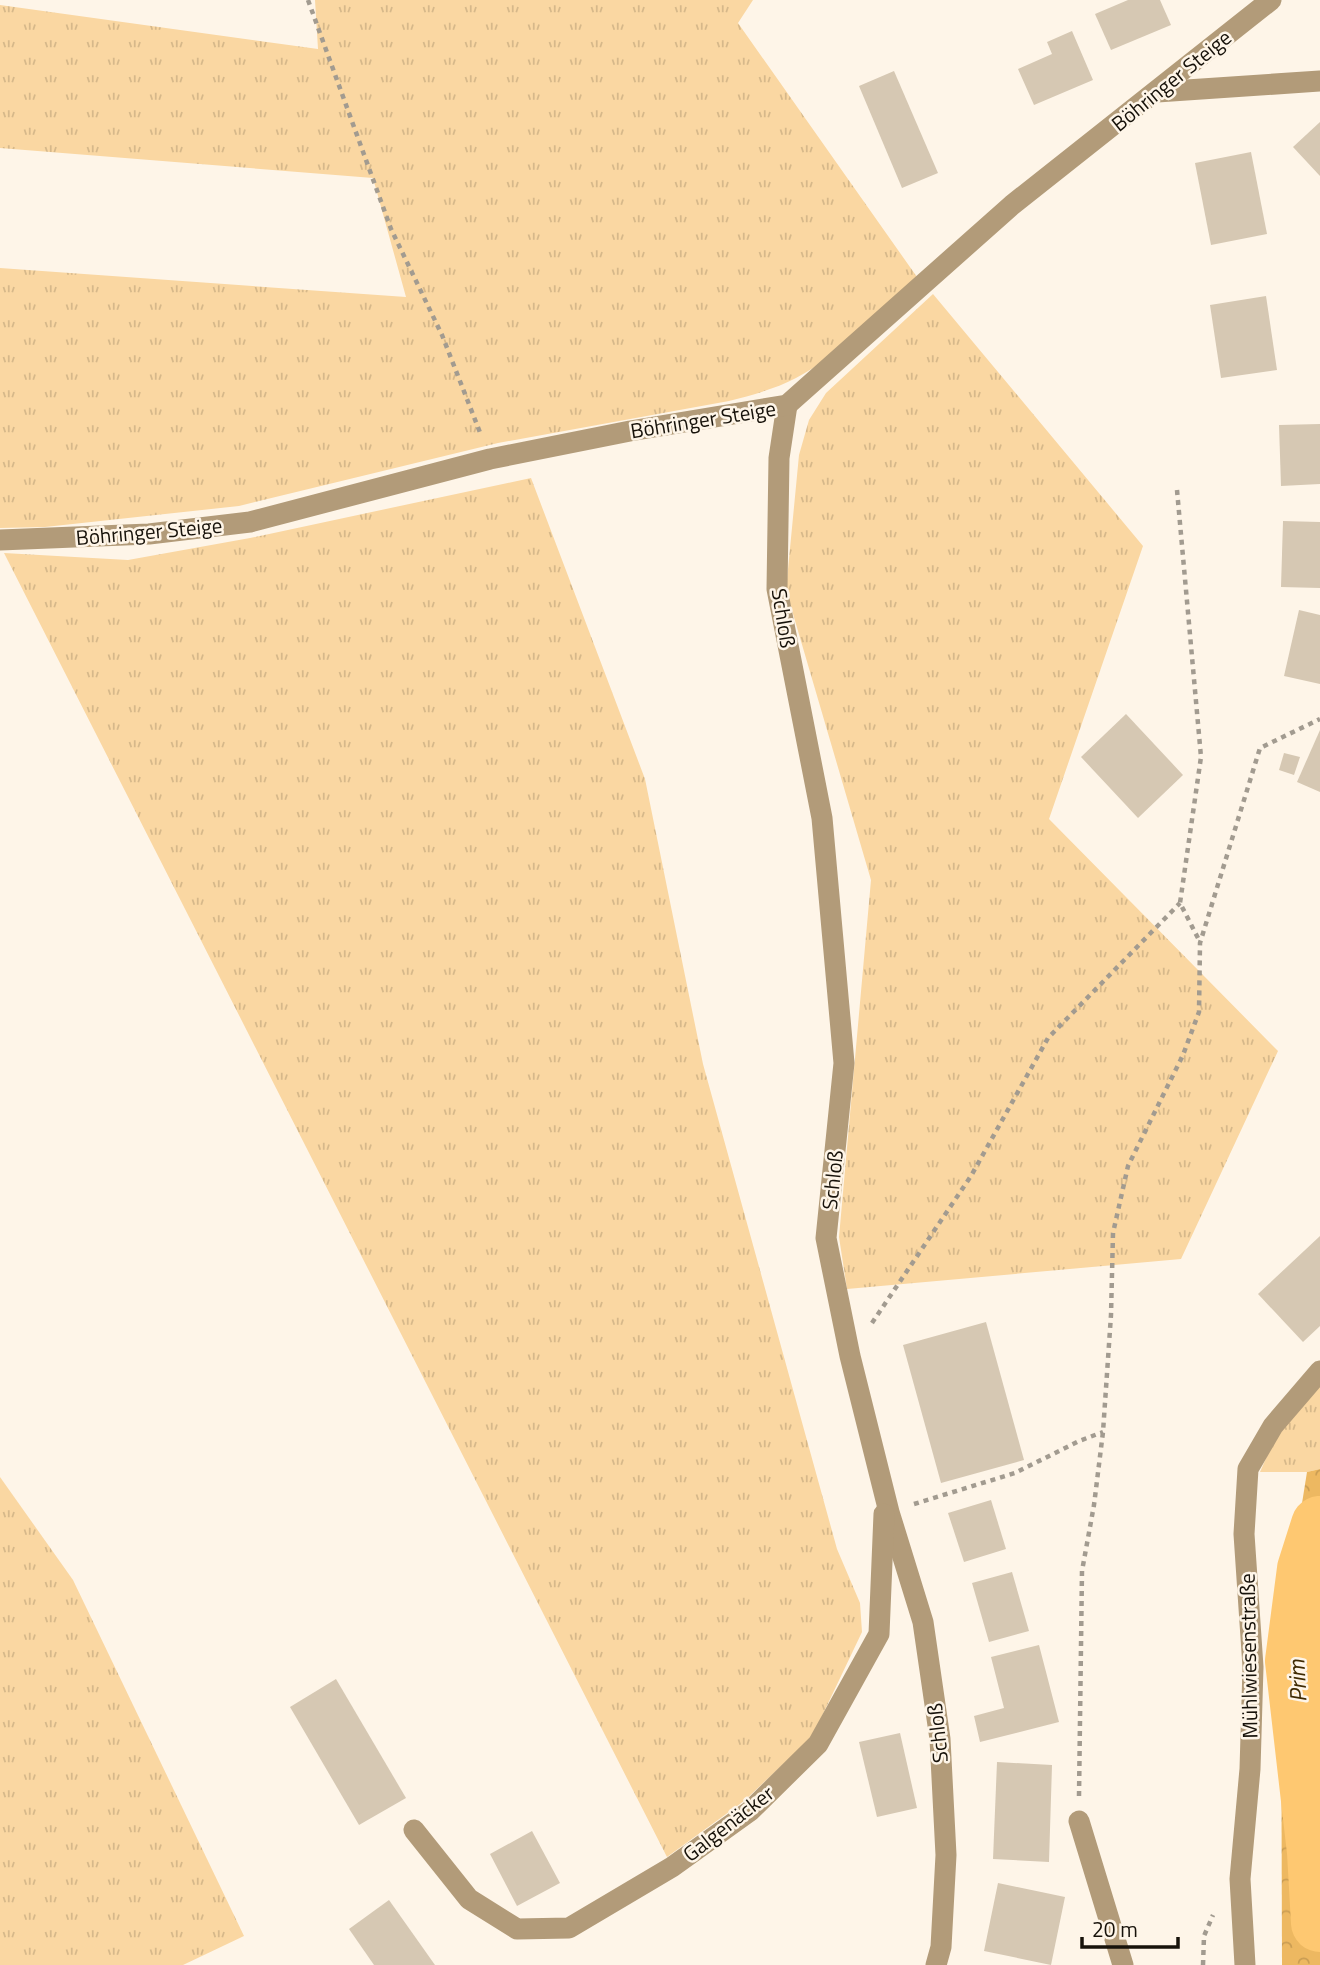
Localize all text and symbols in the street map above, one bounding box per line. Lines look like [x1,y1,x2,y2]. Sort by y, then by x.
street label: Böhringer Steige [1104,21,1238,139]
street label: Böhringer Steige [628,392,778,446]
street label: Böhringer Steige [74,509,224,553]
street label: Schloß [764,586,804,650]
street label: Schloß [813,1149,851,1211]
street label: Mühlwiesenstraße [1231,1573,1265,1739]
water label: Prim [1278,1658,1316,1703]
street label: Schloß [918,1702,956,1764]
street label: Galgenäcker [675,1777,781,1869]
scale bar [1082,1906,1178,1950]
text: 20 m [1092,1913,1138,1945]

